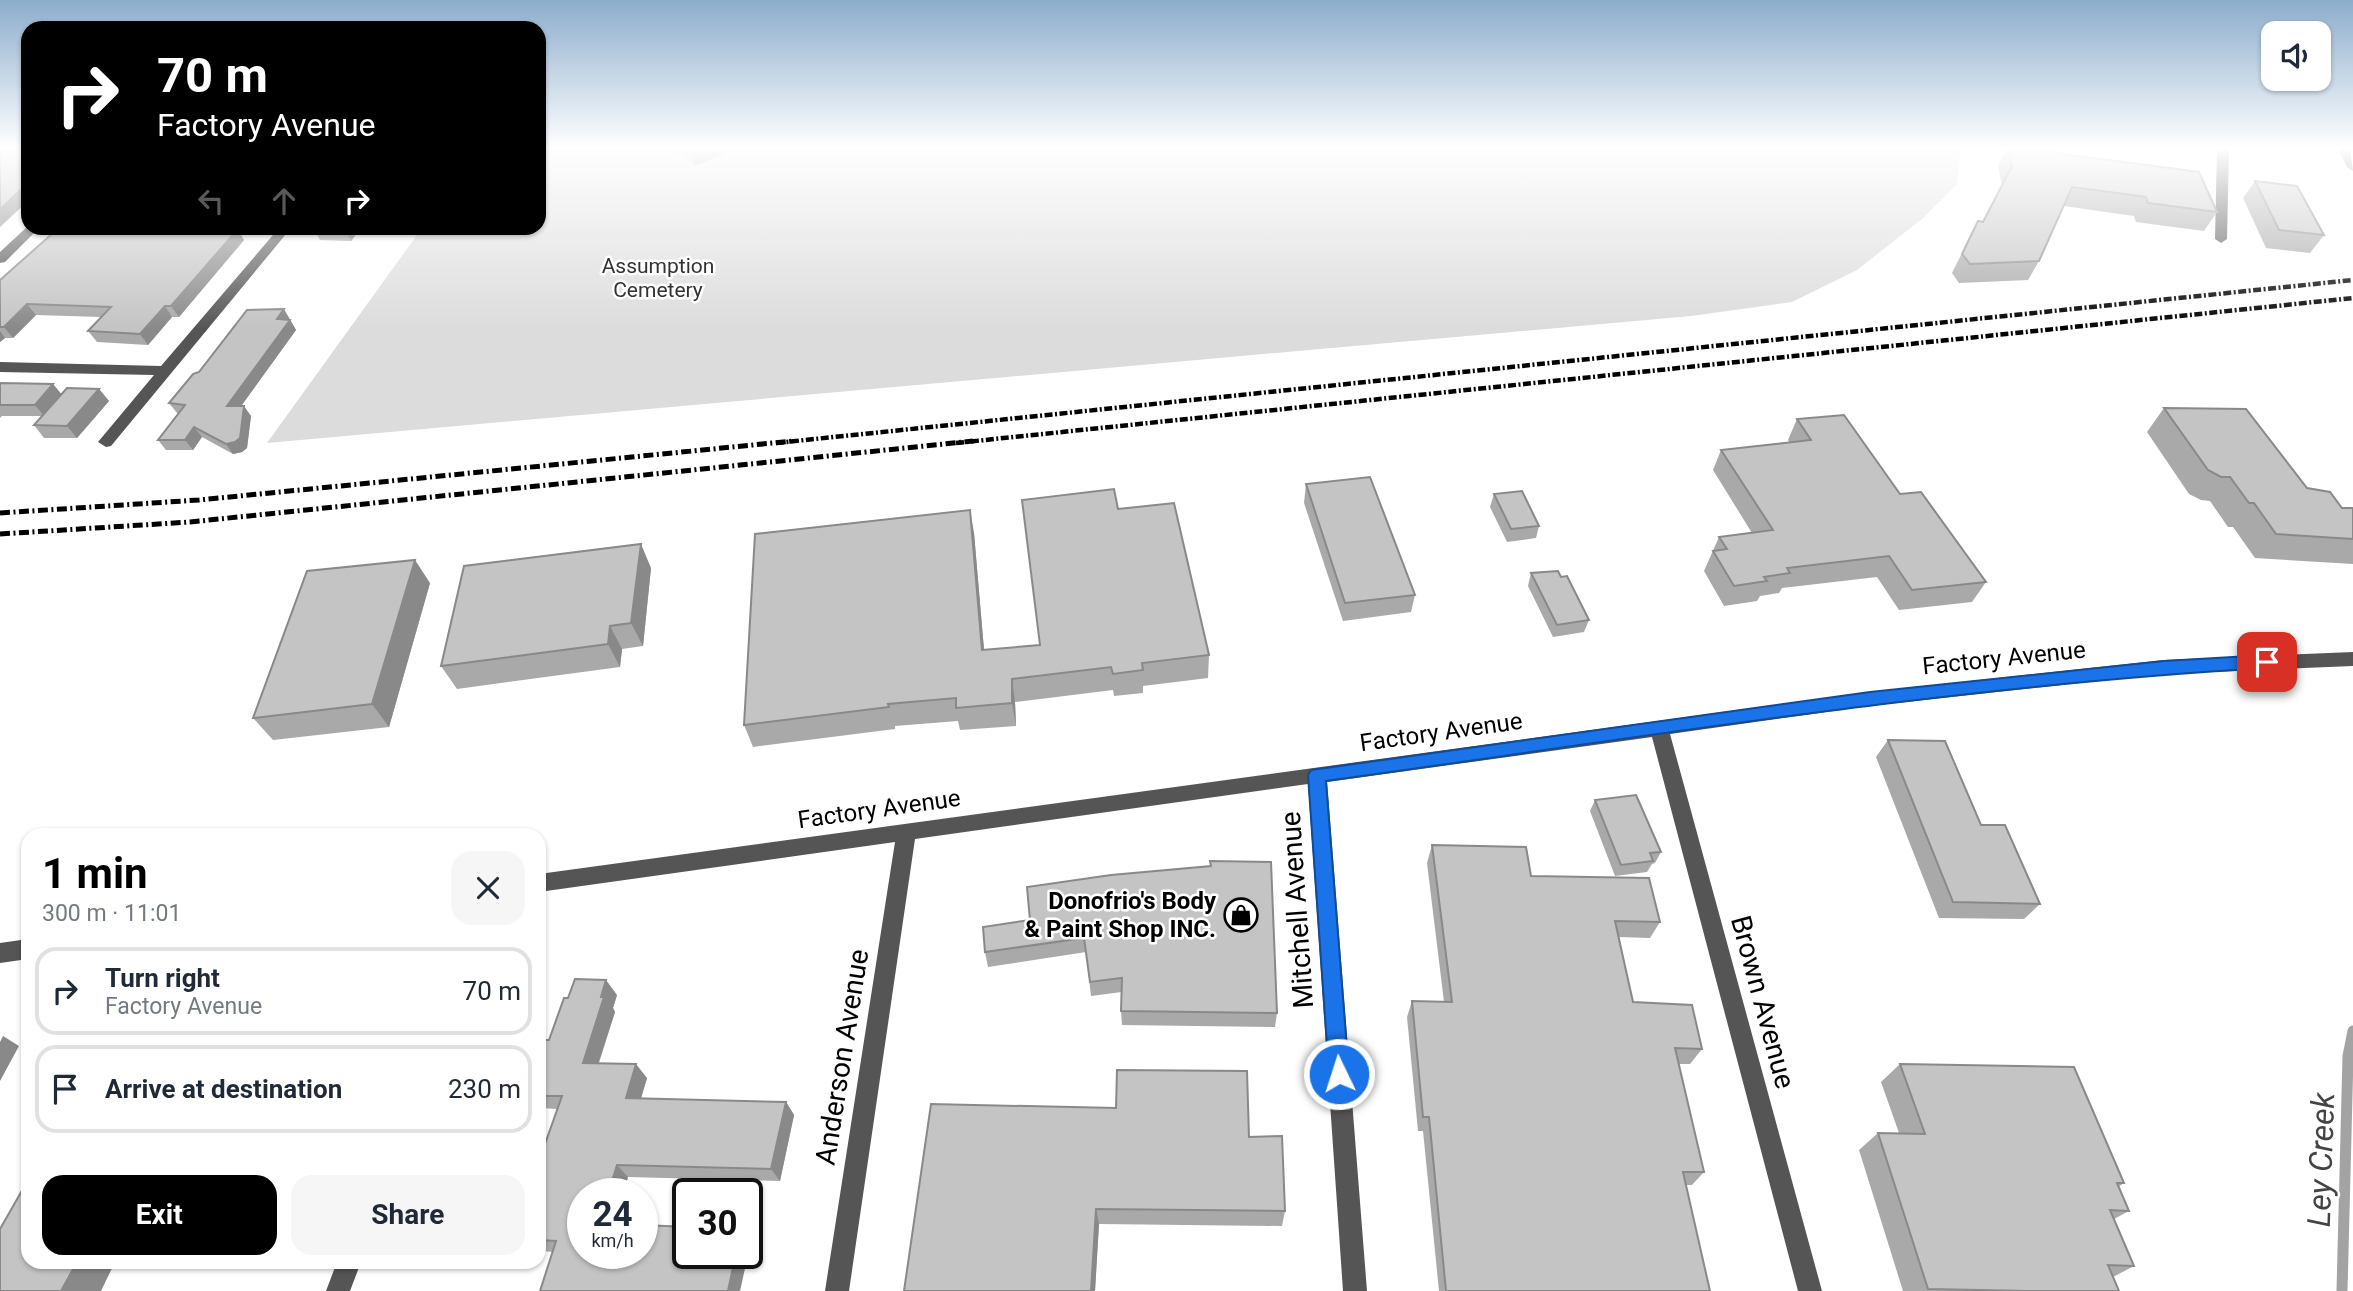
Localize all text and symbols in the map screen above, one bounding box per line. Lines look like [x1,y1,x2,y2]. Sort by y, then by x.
map controls [2261,21,2331,91]
button: sound [2261,21,2331,91]
text: 70 m [157,47,268,104]
icon: right [42,49,133,140]
text: Factory Avenue [157,106,376,144]
icon: left [192,182,230,220]
icon: ahead [265,182,303,220]
icon: right [338,182,376,220]
park label: Assumption Cemetery [602,254,714,302]
pin [2237,632,2297,692]
street label: Factory Avenue [1921,636,2087,680]
icon: arrive [2248,643,2286,681]
street label: Factory Avenue [1358,707,1524,757]
street label: Factory Avenue [796,784,962,834]
street label: Mitchell Avenue [1274,810,1320,1010]
text: 1 min [42,849,148,898]
button: close [451,851,525,925]
place label: Donofrio's Body & Paint Shop INC. [1024,887,1217,943]
shop icon: Donofrio's Body & Paint Shop INC. [1222,896,1260,934]
text: 300 m · 11:01 [42,900,181,927]
street label: Brown Avenue [1724,912,1802,1092]
street label: Anderson Avenue [809,947,875,1167]
text: Turn right [105,963,220,993]
icon: right [46,972,84,1010]
text: 70 m [463,976,521,1006]
text: Factory Avenue [105,993,262,1020]
position arrow [1302,1037,1376,1111]
icon: arrive [46,1070,84,1108]
text: Arrive at destination [105,1074,342,1104]
text: 230 m [448,1074,521,1104]
water label: Ley Creek [2300,1091,2342,1228]
button: Exit [42,1175,277,1255]
button: Share [291,1175,525,1255]
speed limit sign: 30 [672,1178,763,1269]
text: 24 [592,1194,633,1235]
text: km/h [591,1230,634,1251]

